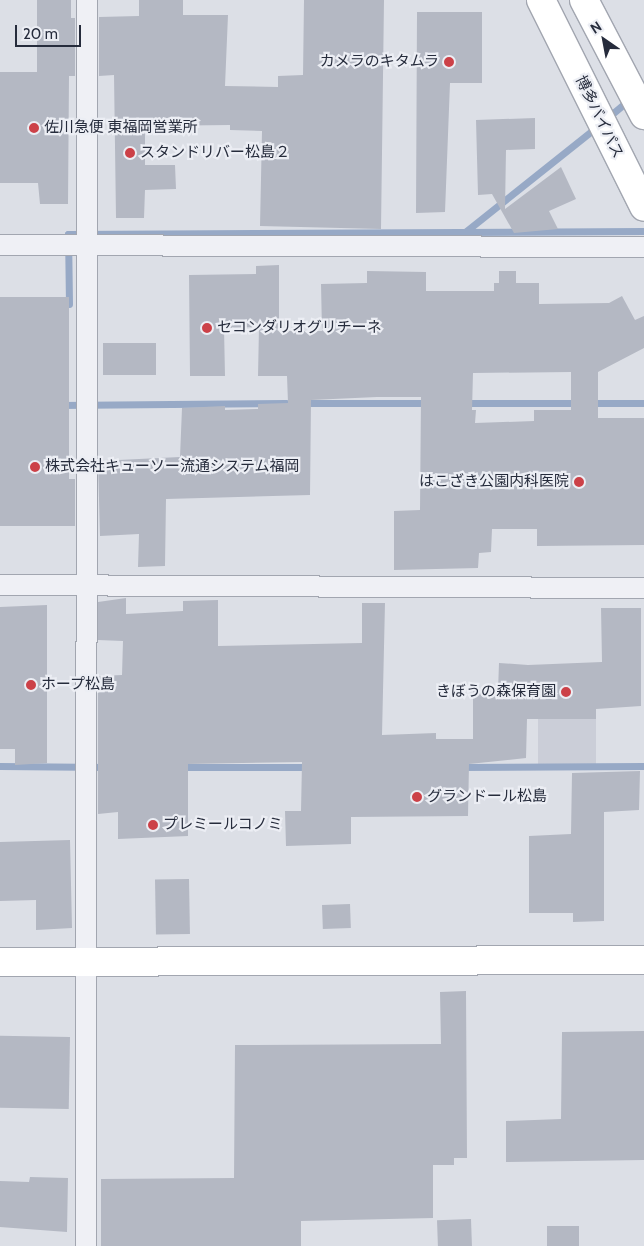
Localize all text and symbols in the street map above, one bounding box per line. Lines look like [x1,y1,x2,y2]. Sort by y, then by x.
scale bar [18,15,84,47]
north arrow [579,15,629,65]
text: N [587,17,605,38]
text: 20 m [23,25,58,43]
place label: カメラのキタムラ [319,53,439,71]
marker: カメラのキタムラ [443,56,455,68]
street label: 博多バイパス [571,73,627,161]
place label: 佐川急便 東福岡営業所 [44,119,197,137]
marker: 佐川急便 東福岡営業所 [28,122,40,134]
place label: スタンドリバー松島２ [140,144,290,162]
marker: スタンドリバー松島２ [124,147,136,159]
place label: セコンダリオグリチーネ [217,319,382,337]
marker: セコンダリオグリチーネ [201,322,213,334]
place label: 株式会社キューソー流通システム福岡 [45,458,300,476]
marker: 株式会社キューソー流通システム福岡 [29,461,41,473]
place label: はこざき公園内科医院 [419,473,569,491]
marker: はこざき公園内科医院 [573,476,585,488]
place label: ホープ松島 [41,676,116,694]
marker: ホープ松島 [25,679,37,691]
place label: きぼうの森保育園 [436,683,556,701]
marker: きぼうの森保育園 [560,686,572,698]
place label: グランドール松島 [427,788,547,806]
marker: グランドール松島 [411,791,423,803]
place label: プレミールコノミ [163,816,283,834]
marker: プレミールコノミ [147,819,159,831]

